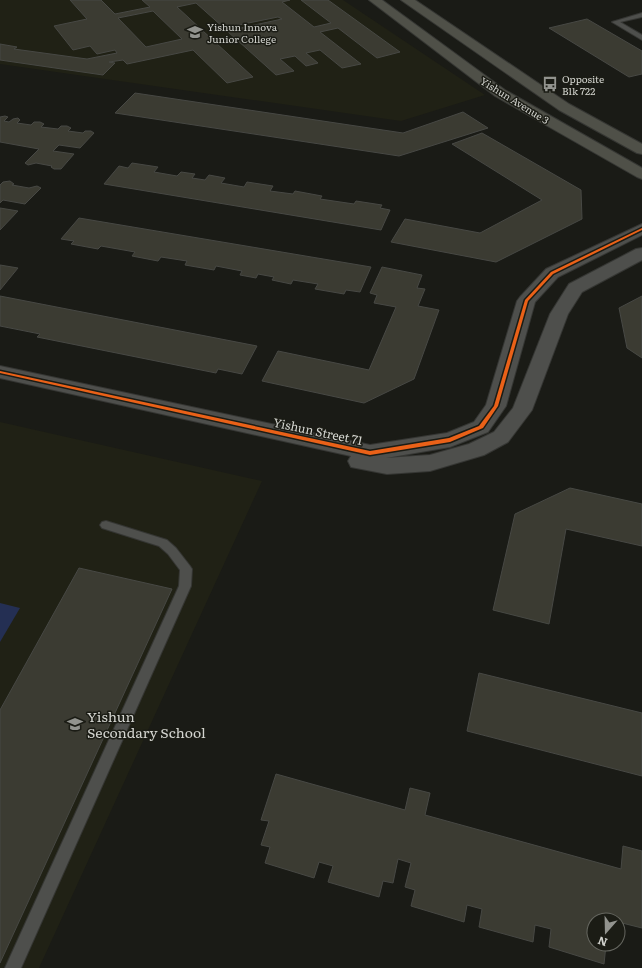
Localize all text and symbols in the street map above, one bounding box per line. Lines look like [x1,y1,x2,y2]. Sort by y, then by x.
place label: Yishun Innova Junior College [207,19,278,46]
school or university icon: Yishun Innova Junior College [186,23,204,41]
place label: Opposite Blk 722 [562,71,604,98]
street label: Yishun Avenue 3 [478,73,552,127]
bus stop icon: Opposite Blk 722 [541,75,559,93]
street label: Yishun Street 71 [272,413,365,449]
place label: Yishun Secondary School [87,706,206,742]
school or university icon: Yishun Secondary School [66,715,84,733]
north arrow [586,912,626,952]
text: N [595,933,609,951]

